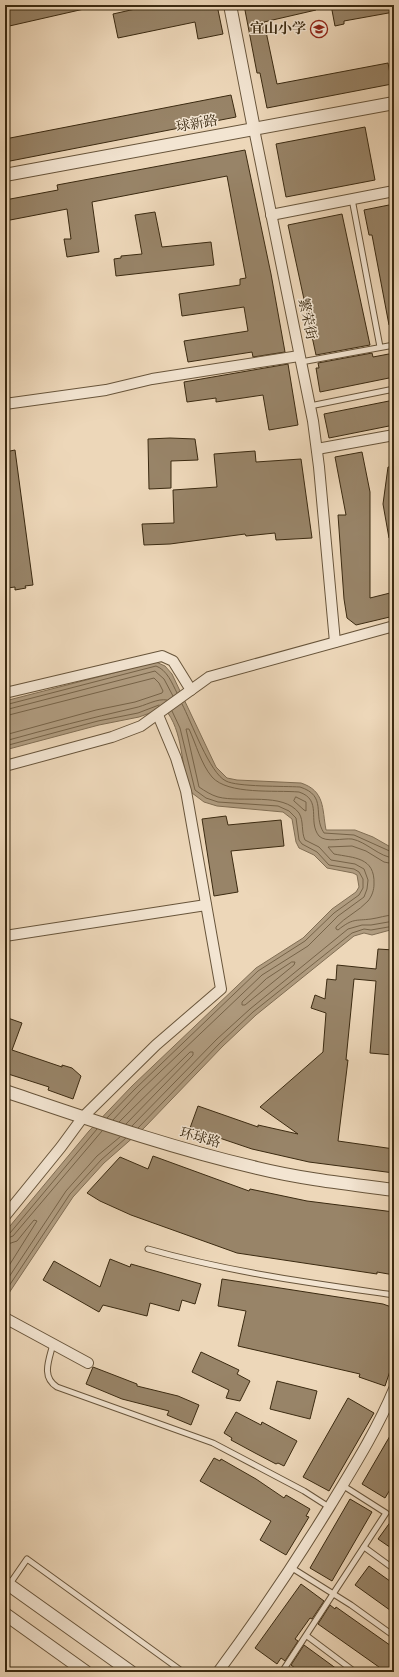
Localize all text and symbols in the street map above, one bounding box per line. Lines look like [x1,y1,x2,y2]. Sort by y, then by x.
school or university icon: 宜山小学 [309,19,329,39]
place label: 宜山小学 [250,20,306,36]
street label: 球新路 [175,112,219,135]
street label: 繁荣街 [296,297,319,341]
street label: 环球路 [178,1125,222,1150]

